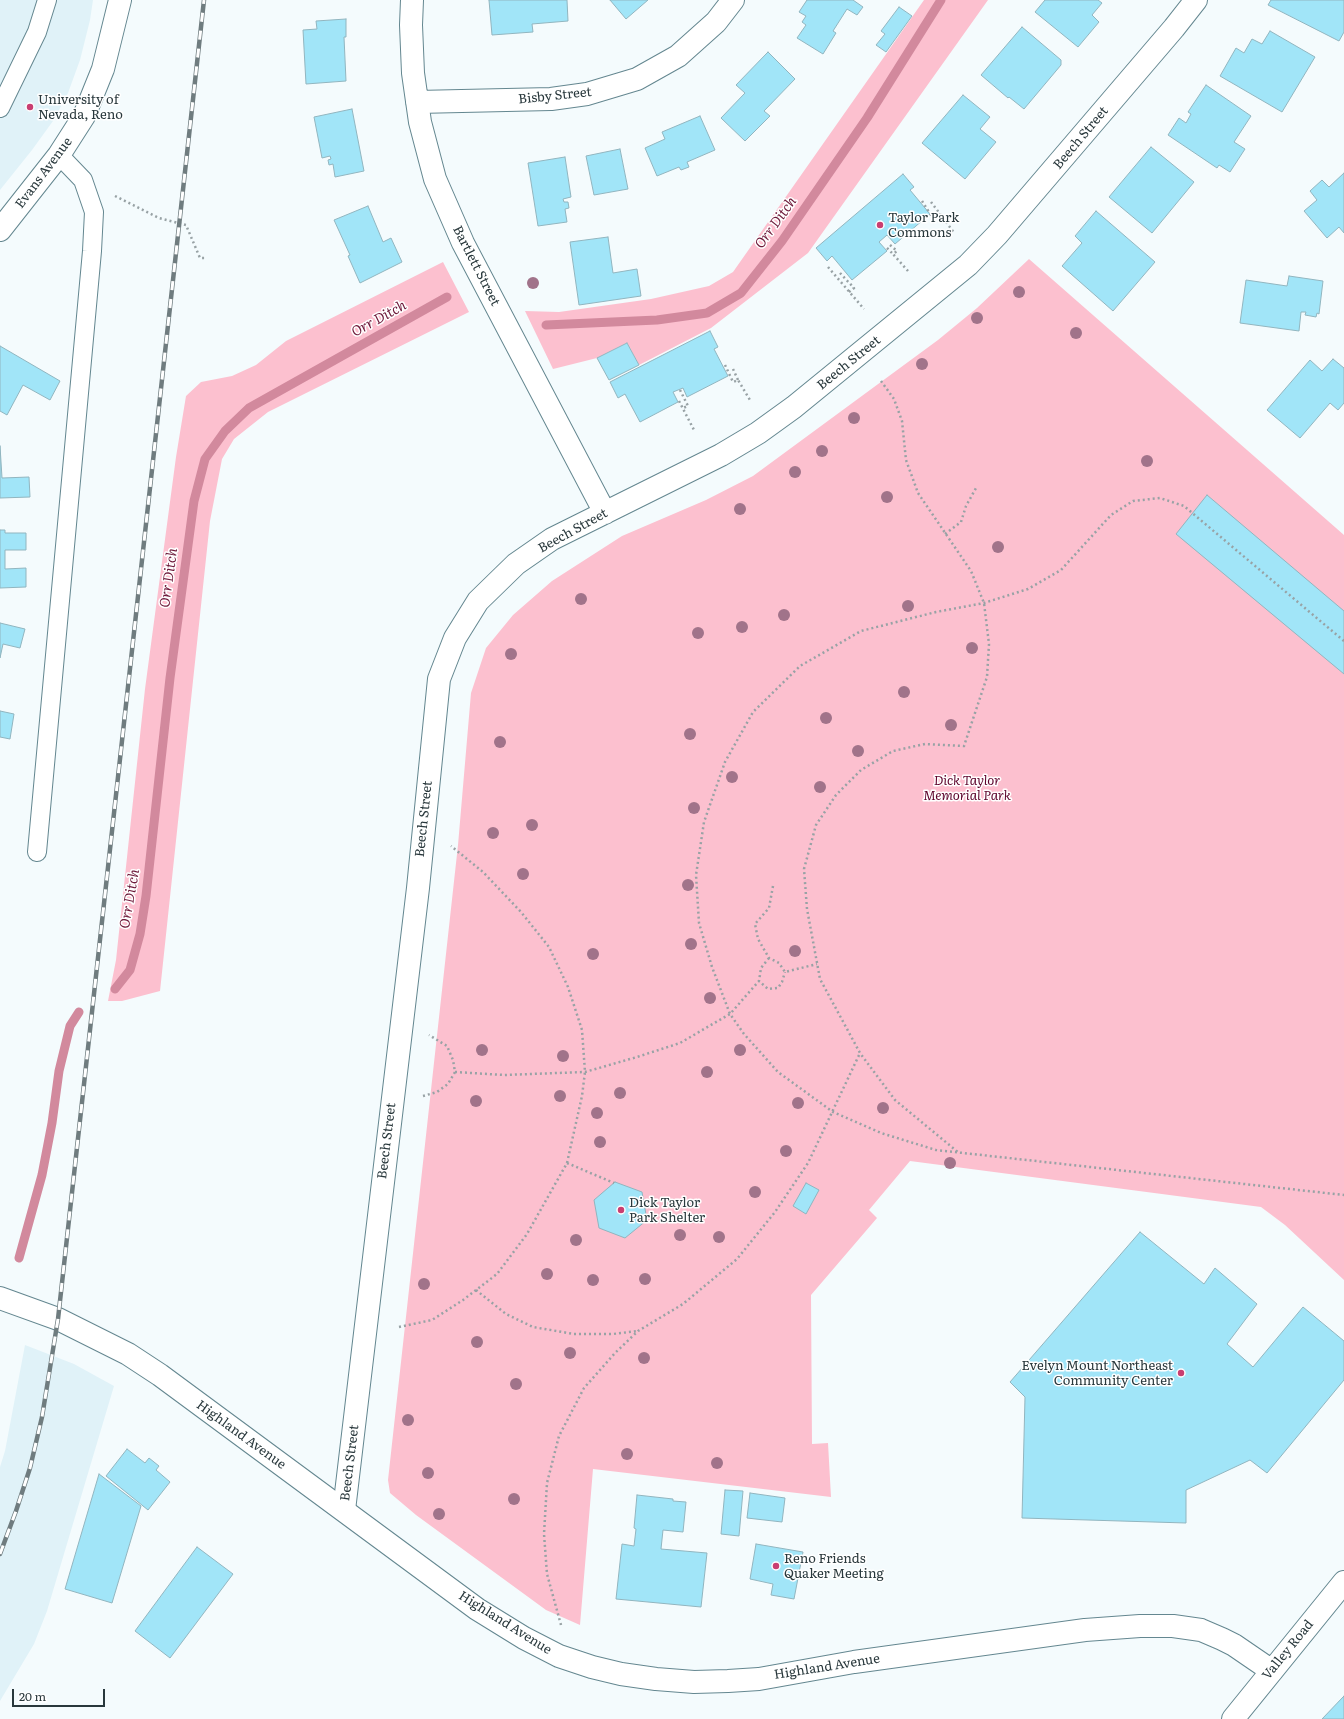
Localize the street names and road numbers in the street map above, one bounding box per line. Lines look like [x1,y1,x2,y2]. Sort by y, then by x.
street label: Bisby Street [518,84,592,108]
street label: Beech Street [1050,104,1112,172]
street label: Evans Avenue [12,134,76,212]
street label: Bartlett Street [449,223,503,309]
street label: Beech Street [814,333,884,393]
street label: Beech Street [536,506,610,556]
street label: Beech Street [412,780,436,858]
street label: Beech Street [375,1102,399,1180]
street label: Highland Avenue [193,1397,289,1473]
street label: Beech Street [338,1424,362,1502]
street label: Highland Avenue [456,1588,554,1658]
street label: Valley Road [1259,1617,1317,1683]
street label: Highland Avenue [773,1651,881,1683]

